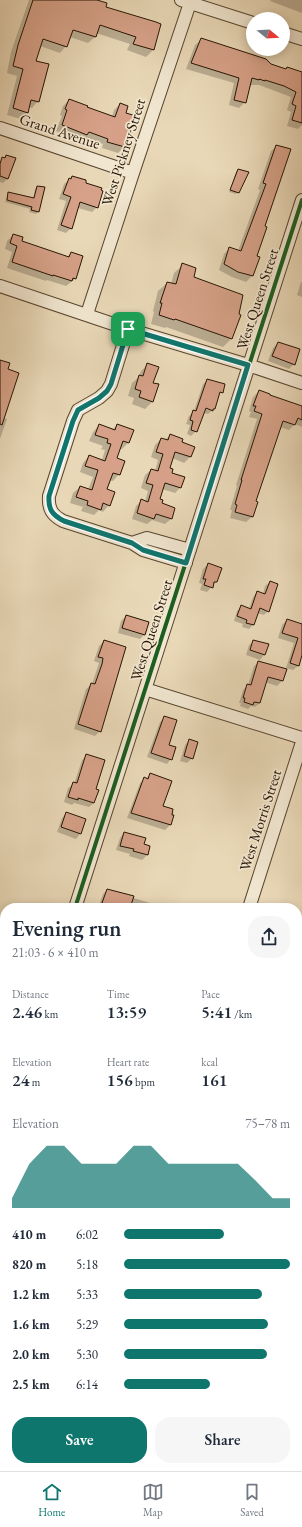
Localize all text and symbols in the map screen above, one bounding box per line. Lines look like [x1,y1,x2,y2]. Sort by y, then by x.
north arrow [246,12,290,56]
map controls [246,12,290,56]
street label: West Pickney Street [97,96,149,208]
street label: Grand Avenue [17,109,103,153]
street label: West Queen Street [232,246,282,352]
pin [111,312,145,346]
icon: arrive [117,318,139,340]
street label: West Queen Street [126,577,176,683]
street label: West Morris Street [235,766,285,873]
text: Evening run [12,914,121,943]
button: share [248,916,290,958]
text: 21:03 · 6 × 410 m [12,944,99,961]
text: Distance [12,987,49,1001]
text: Time [107,987,130,1001]
text: Pace [201,987,220,1001]
text: 2.46 [12,1001,42,1023]
text: 13:59 [107,1001,146,1023]
text: 5:41 [201,1001,232,1023]
text: km [42,1007,58,1021]
text: /km [232,1007,252,1021]
text: Elevation [12,1055,52,1069]
text: Heart rate [107,1055,149,1069]
text: kcal [201,1055,218,1069]
text: 24 [12,1069,29,1091]
text: 156 [107,1069,133,1091]
text: 161 [201,1069,228,1091]
text: m [29,1075,40,1089]
text: bpm [133,1075,155,1089]
text: Elevation [12,1115,59,1132]
text: 75–78 m [245,1115,290,1132]
text: 410 m [12,1226,46,1243]
text: 6:02 [76,1226,98,1243]
text: 820 m [12,1256,46,1273]
text: 5:18 [76,1256,98,1273]
text: 1.2 km [12,1286,50,1303]
text: 5:33 [76,1286,98,1303]
text: 1.6 km [12,1316,50,1333]
text: 5:29 [76,1316,98,1333]
text: 2.0 km [12,1346,50,1363]
text: 5:30 [76,1346,98,1363]
text: 2.5 km [12,1376,50,1393]
text: 6:14 [76,1376,98,1393]
button: Save [12,1417,147,1463]
button: Share [155,1417,290,1463]
tab: Home [38,1481,65,1519]
tab: Map [142,1481,164,1519]
tab: Saved [240,1481,264,1519]

